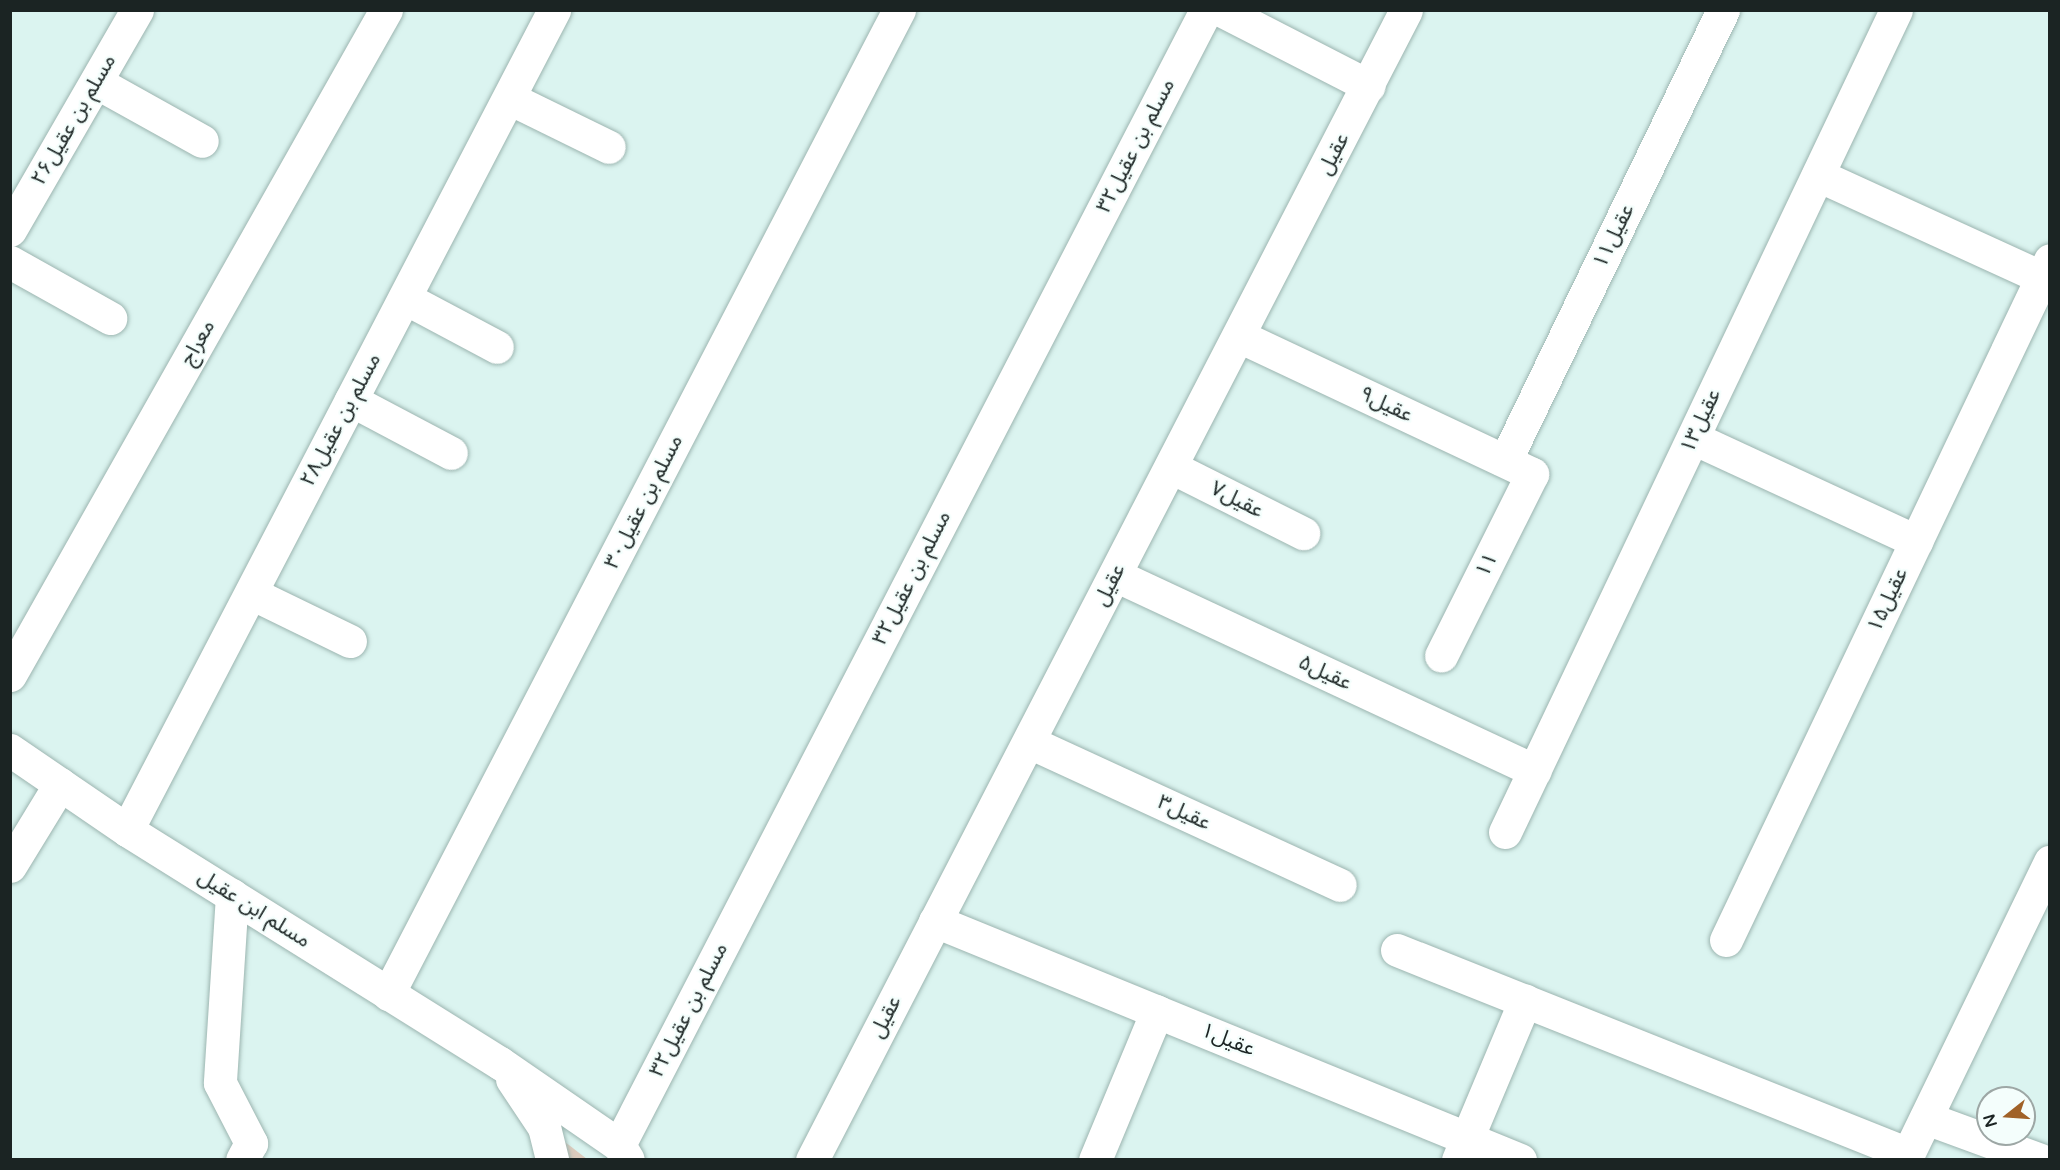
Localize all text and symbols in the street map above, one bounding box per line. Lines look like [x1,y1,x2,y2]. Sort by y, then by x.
street label: مسلم بن عقیل۲۶ [26,50,122,190]
street label: مسلم بن عقیل۳۲ [1091,75,1181,217]
street label: عقیل [1313,129,1355,179]
street label: عقیل۱۱ [1588,200,1640,272]
street label: معراج [175,316,221,370]
street label: مسلم بن عقیل۲۸ [295,349,387,491]
street label: عقیل۹ [1355,382,1417,428]
street label: عقیل۱۳ [1675,385,1727,457]
street label: مسلم بن عقیل۳۰ [599,431,689,573]
street label: عقیل۷ [1206,476,1268,524]
street label: مسلم بن عقیل۳۲ [867,507,957,649]
street label: ۱۱ [1470,549,1504,581]
street label: عقیل [1089,560,1131,610]
street label: عقیل۱۵ [1862,564,1914,636]
street label: عقیل۵ [1294,650,1356,696]
street label: عقیل۳ [1153,790,1215,836]
street label: مسلم ابن عقیل [193,864,315,954]
street label: مسلم بن عقیل۳۲ [644,939,734,1081]
street label: عقیل [865,992,907,1042]
street label: عقیل۱ [1197,1018,1259,1062]
north arrow [1976,1086,2036,1146]
text: N [1979,1112,2002,1130]

